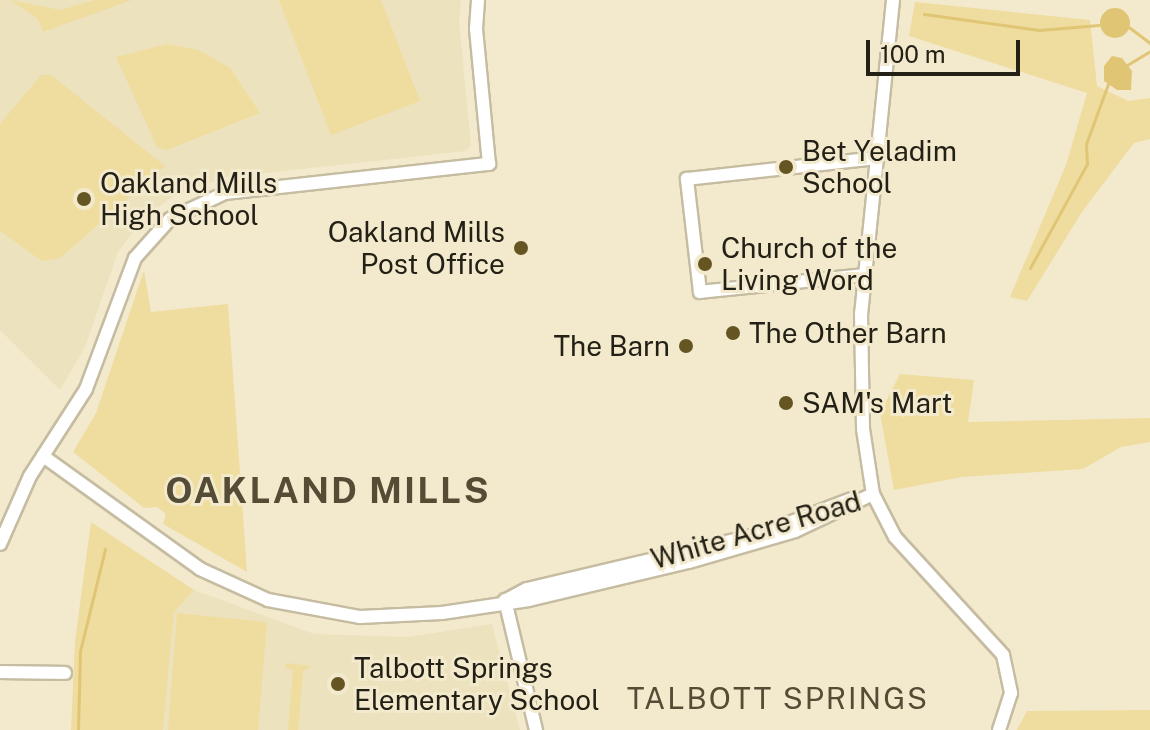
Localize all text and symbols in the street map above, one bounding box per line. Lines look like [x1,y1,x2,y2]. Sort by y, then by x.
scale bar [870,24,1024,74]
text: 100 m [880,40,946,68]
place label: Bet Yeladim School [802,134,957,200]
marker: Bet Yeladim School [777,158,795,176]
place label: Oakland Mills High School [100,166,277,232]
marker: Oakland Mills High School [75,190,93,208]
place label: Oakland Mills Post Office [328,215,505,281]
place label: Church of the Living Word [721,231,898,297]
marker: Oakland Mills Post Office [512,239,530,257]
marker: Church of the Living Word [696,255,714,273]
place label: The Other Barn [749,316,947,350]
marker: The Other Barn [724,324,742,342]
place label: The Barn [553,329,670,363]
marker: The Barn [677,337,695,355]
place label: SAM's Mart [802,386,952,420]
marker: SAM's Mart [777,394,795,412]
district label: OAKLAND MILLS [165,469,491,513]
street label: White Acre Road [647,484,865,576]
place label: Talbott Springs Elementary School [354,651,600,717]
marker: Talbott Springs Elementary School [329,675,347,693]
district label: TALBOTT SPRINGS [627,680,929,716]

